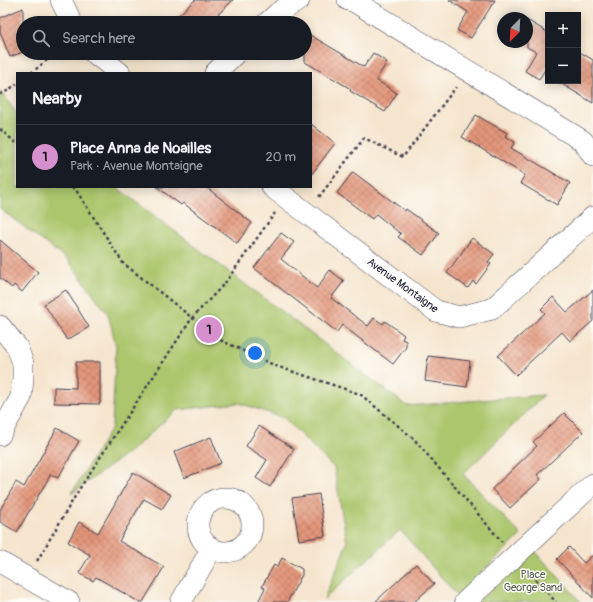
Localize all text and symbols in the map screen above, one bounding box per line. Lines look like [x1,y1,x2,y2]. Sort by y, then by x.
north arrow [497,12,533,48]
map controls [545,12,581,84]
button: + [545,12,581,48]
search box [16,16,312,60]
icon: search [30,27,52,49]
text: Search here [62,29,135,48]
button: − [545,48,581,84]
text: Nearby [32,88,81,109]
text: Place Anna de Noailles [70,139,211,158]
text: 1 [42,149,48,165]
text: 20 m [265,149,296,165]
text: Park · Avenue Montaigne [70,158,203,174]
street label: Avenue Montaigne [365,255,441,316]
pin: 1 [196,315,222,345]
your location [245,343,265,363]
park label: Place George Sand [504,568,562,594]

